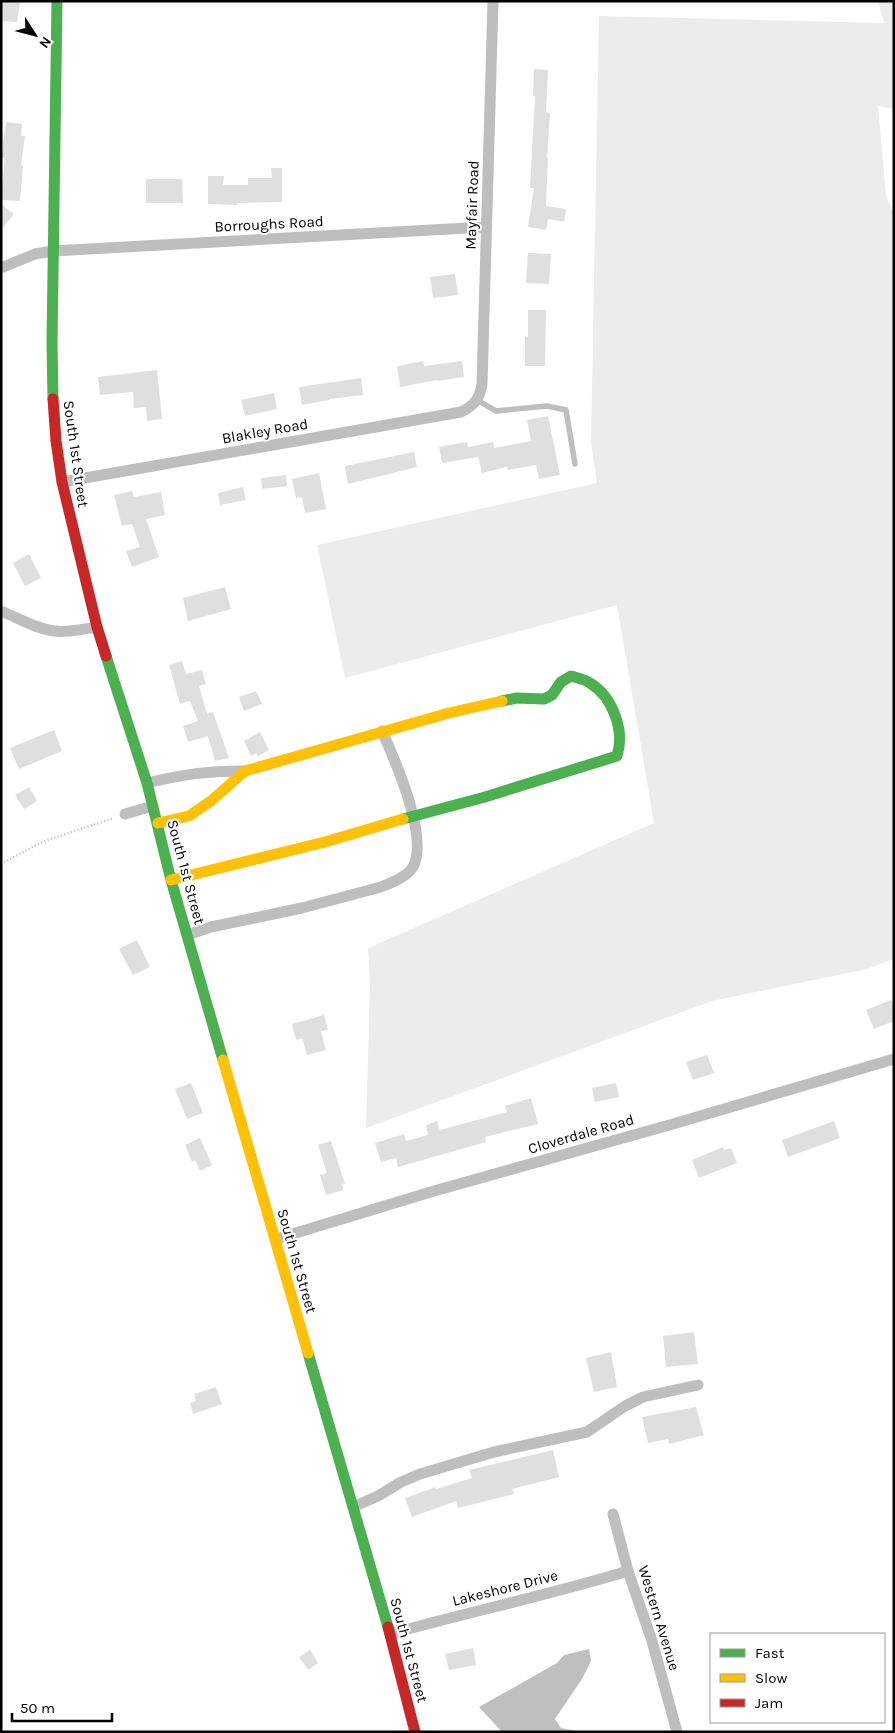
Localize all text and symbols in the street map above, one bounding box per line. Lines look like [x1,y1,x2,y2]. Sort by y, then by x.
north arrow [10,10,60,60]
text: N [35,33,55,51]
street label: Mayfair Road [461,160,483,250]
street label: Borroughs Road [214,212,324,236]
street label: South 1st Street [60,399,92,509]
street label: Blakley Road [220,415,310,447]
street label: South 1st Street [163,818,209,927]
street label: Cloverdale Road [526,1110,636,1158]
street label: South 1st Street [273,1207,321,1316]
street label: Western Avenue [634,1563,684,1673]
street label: Lakeshore Drive [450,1566,560,1610]
street label: South 1st Street [386,1596,432,1705]
legend [710,1633,885,1723]
text: Fast [755,1644,785,1662]
text: Slow [755,1669,787,1687]
scale bar [12,1690,112,1722]
text: Jam [755,1694,783,1712]
text: 50 m [20,1699,55,1717]

